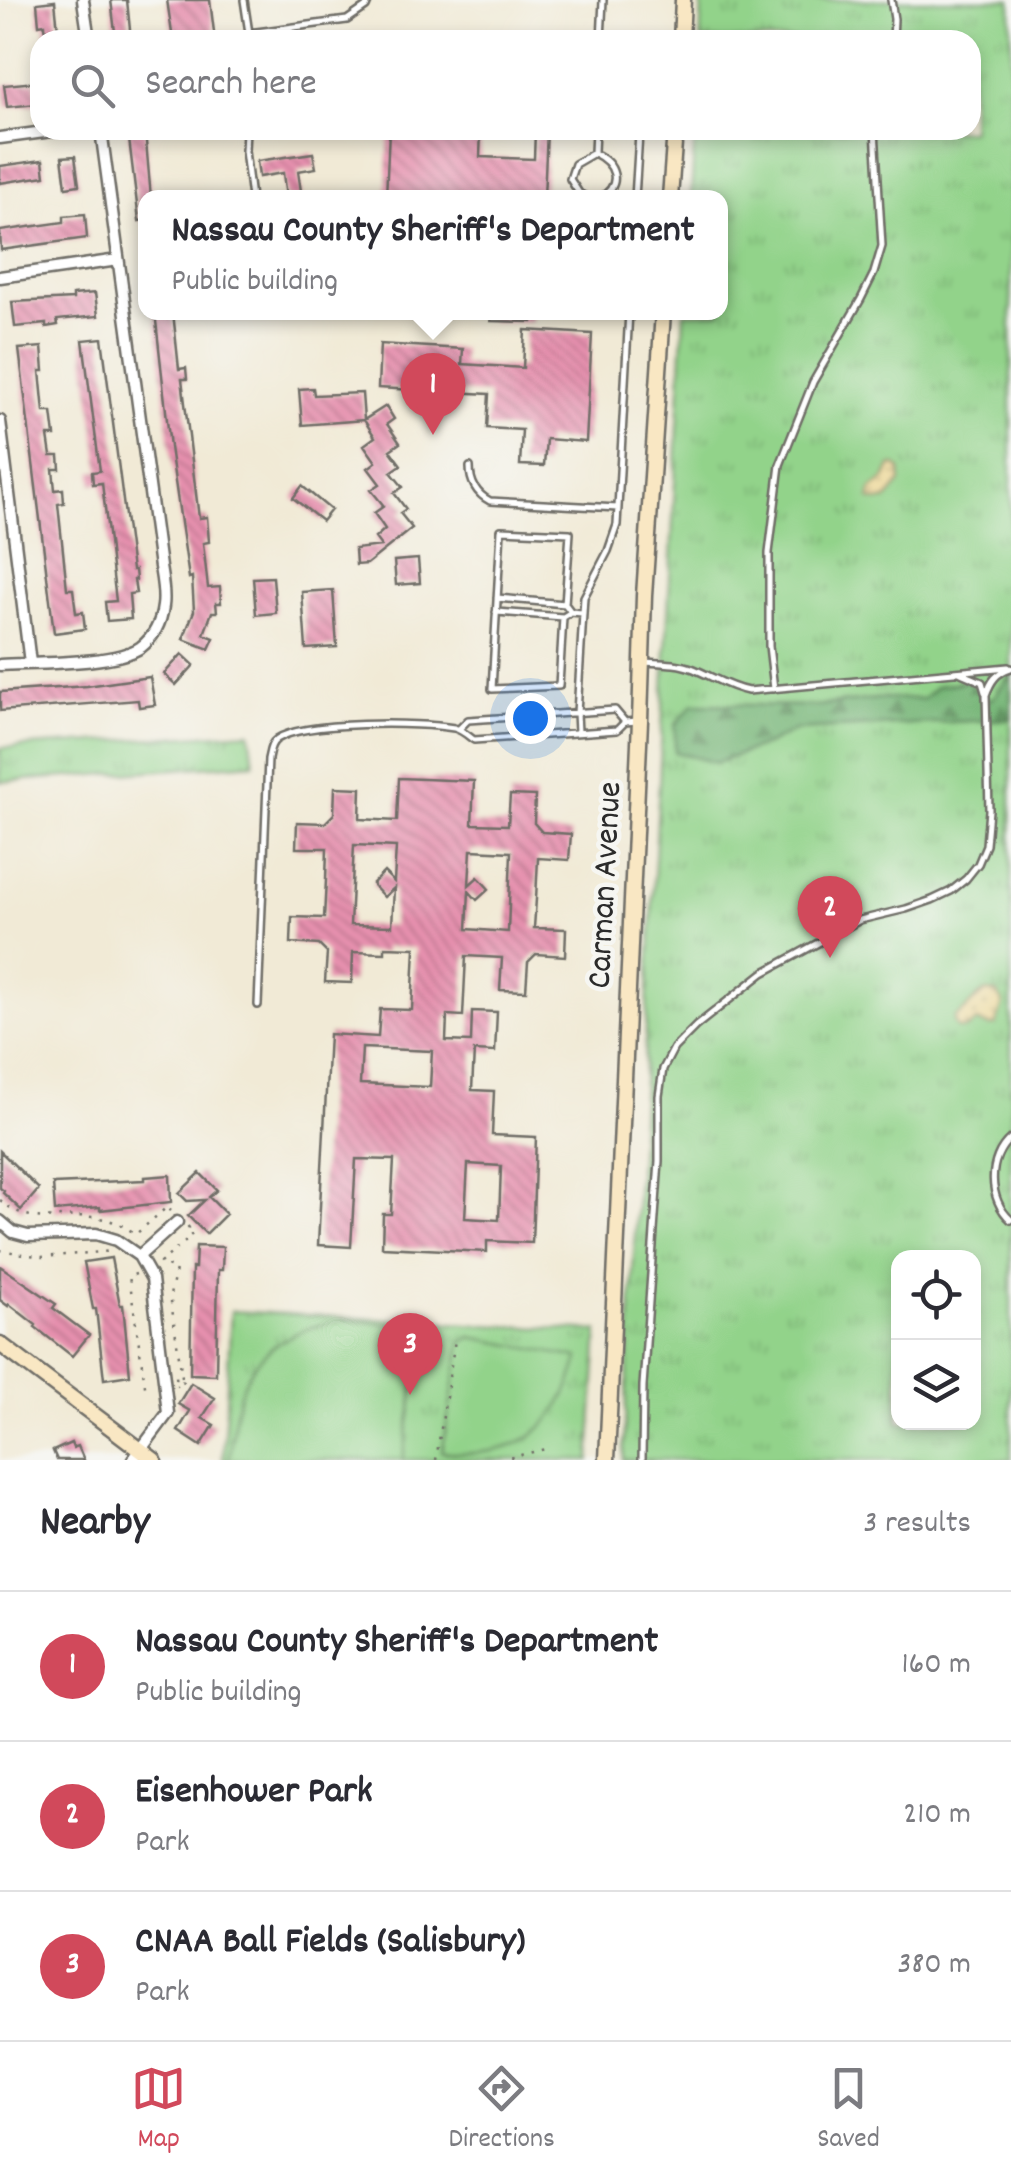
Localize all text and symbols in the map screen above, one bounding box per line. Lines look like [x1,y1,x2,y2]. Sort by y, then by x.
search box [30,30,981,140]
icon: search [65,58,120,113]
text: Search here [145,58,317,113]
popup [138,190,728,320]
text: Nassau County Sheriff's Department [171,205,695,260]
text: Public building [171,260,338,306]
pin: 1 [400,352,466,435]
your location [505,693,556,744]
street label: Carman Avenue [577,781,637,990]
pin: 2 [798,876,862,958]
map controls [891,1250,981,1430]
button: locate [891,1250,981,1340]
pin: 3 [378,1312,442,1395]
button: layers [891,1340,981,1430]
text: Nearby [40,1495,150,1555]
text: 3 results [863,1502,971,1548]
text: Nassau County Sheriff's Department [135,1616,658,1671]
text: 1 [69,1643,76,1689]
text: 160 m [902,1643,971,1689]
text: Public building [135,1671,302,1717]
text: Eisenhower Park [135,1766,373,1821]
text: 2 [66,1793,79,1839]
text: 210 m [903,1793,971,1839]
text: Park [135,1821,190,1867]
text: CNAA Ball Fields (Salisbury) [135,1916,525,1971]
text: 3 [65,1943,80,1989]
text: 380 m [897,1943,971,1989]
text: Park [135,1971,190,2017]
tab: Map [131,2061,186,2161]
tab: Directions [449,2061,555,2161]
tab: Saved [817,2061,880,2161]

